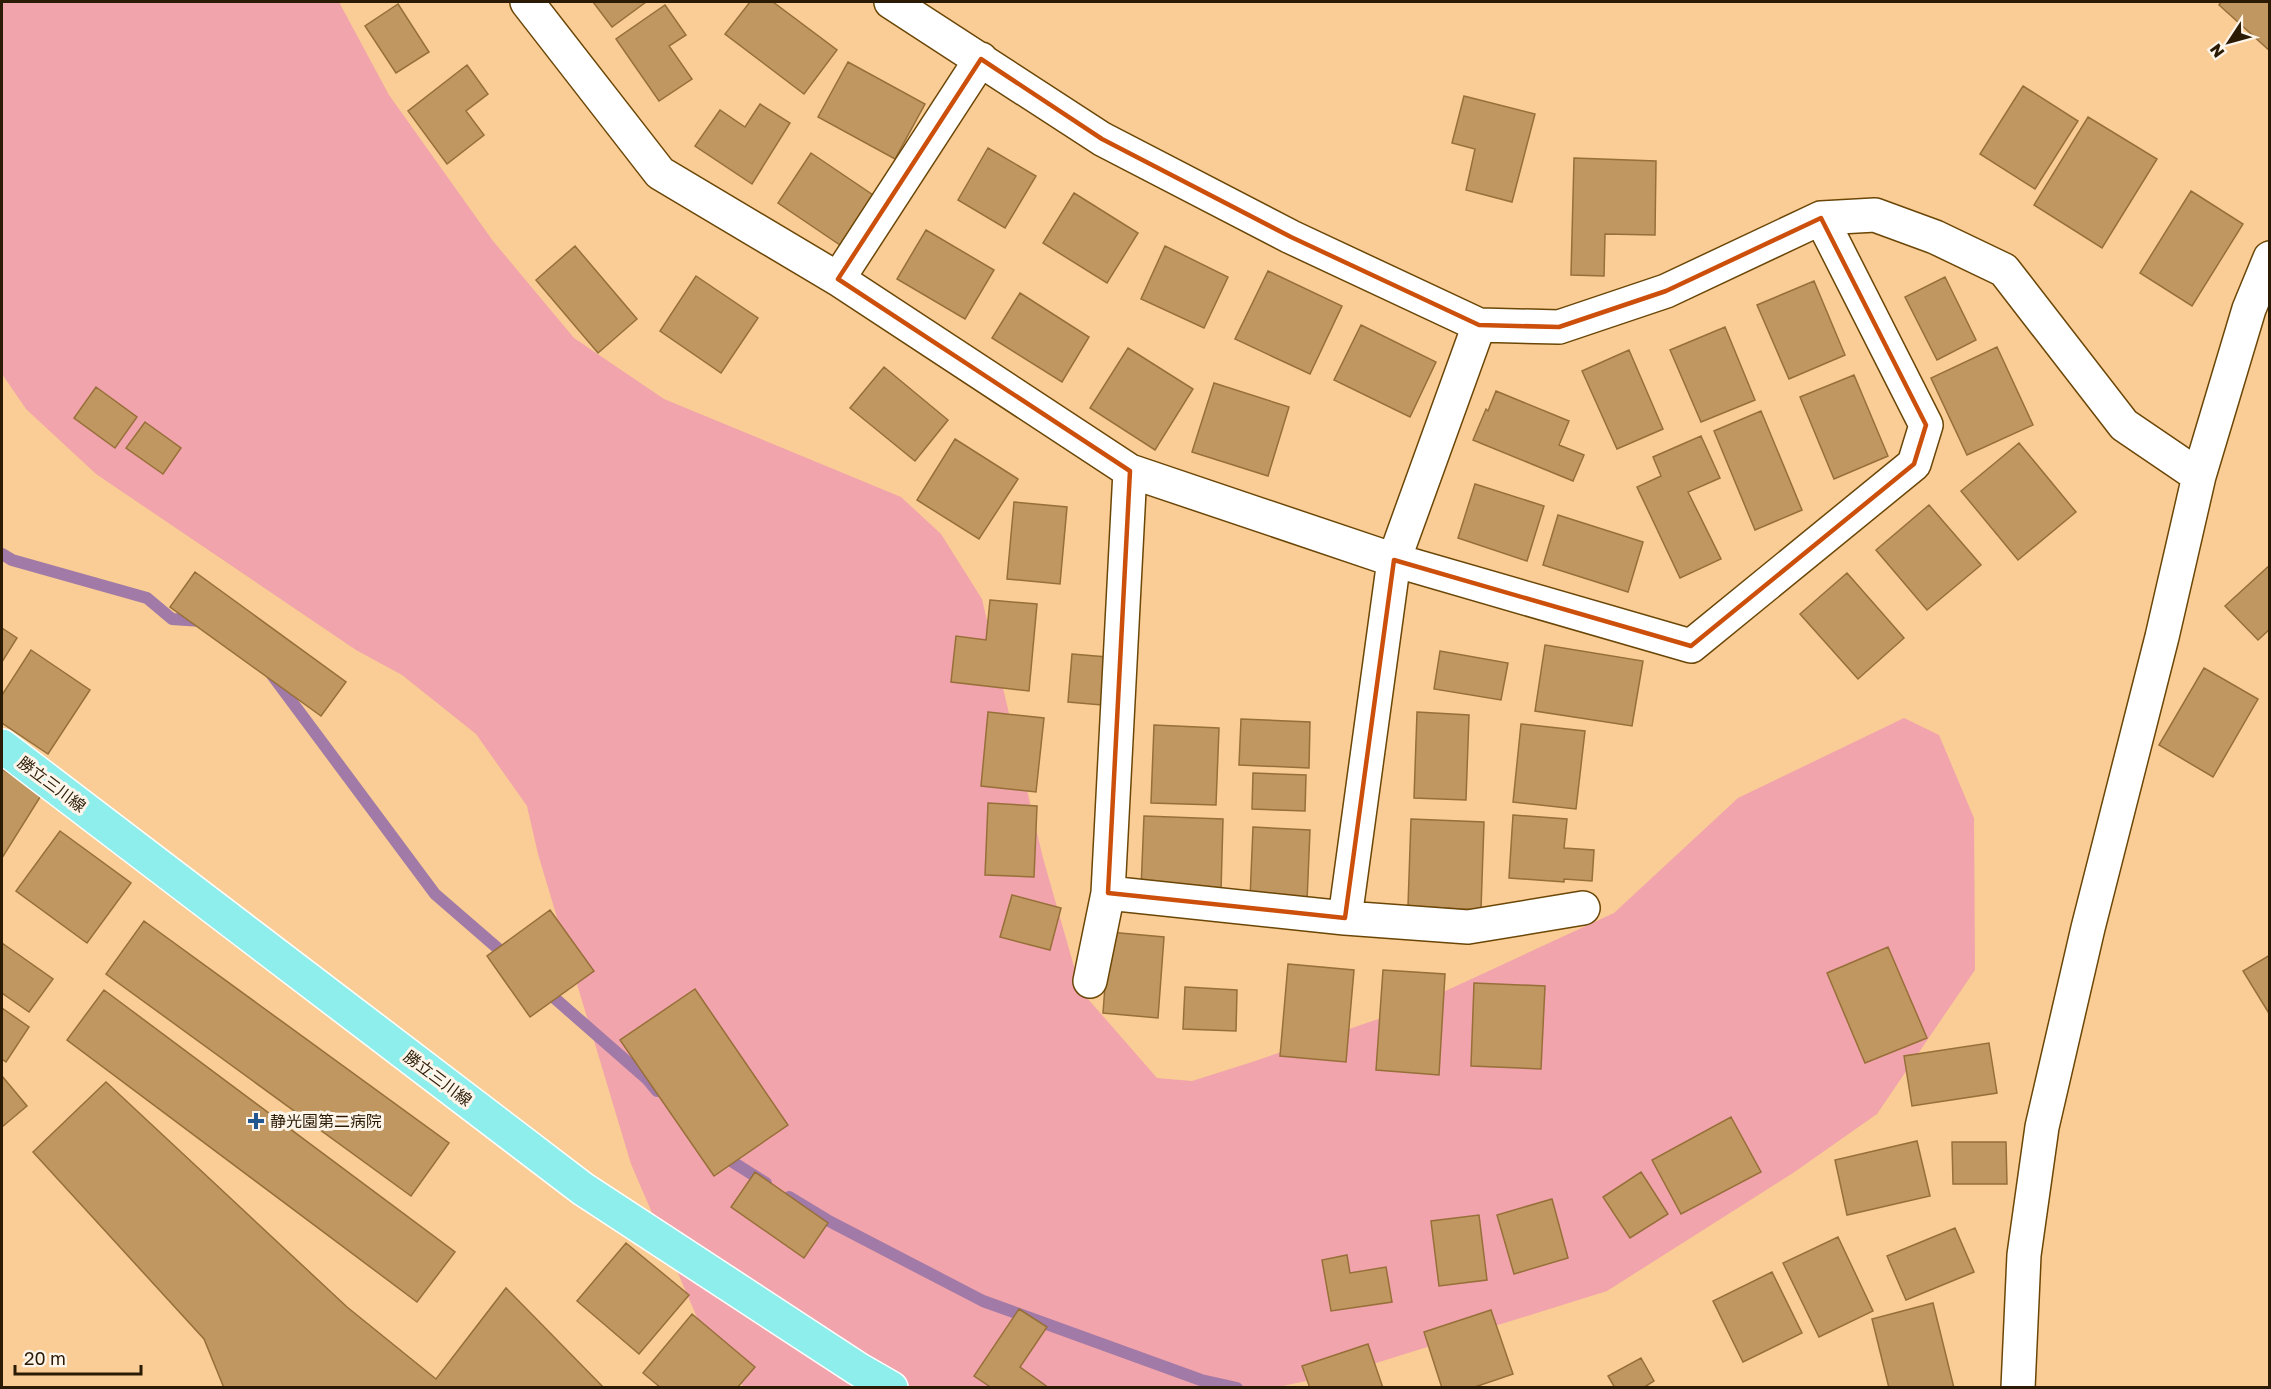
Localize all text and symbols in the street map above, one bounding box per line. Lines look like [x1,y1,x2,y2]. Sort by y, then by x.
north arrow [2199,12,2259,72]
text: N [2205,40,2229,62]
street label: 勝立三川線 [14,752,90,816]
street label: 勝立三川線 [400,1046,476,1110]
place label: 静光園第二病院 [270,1111,382,1131]
marker: 静光園第二病院 [247,1112,265,1130]
scale bar [15,1338,141,1376]
text: 20 m [24,1347,66,1369]

